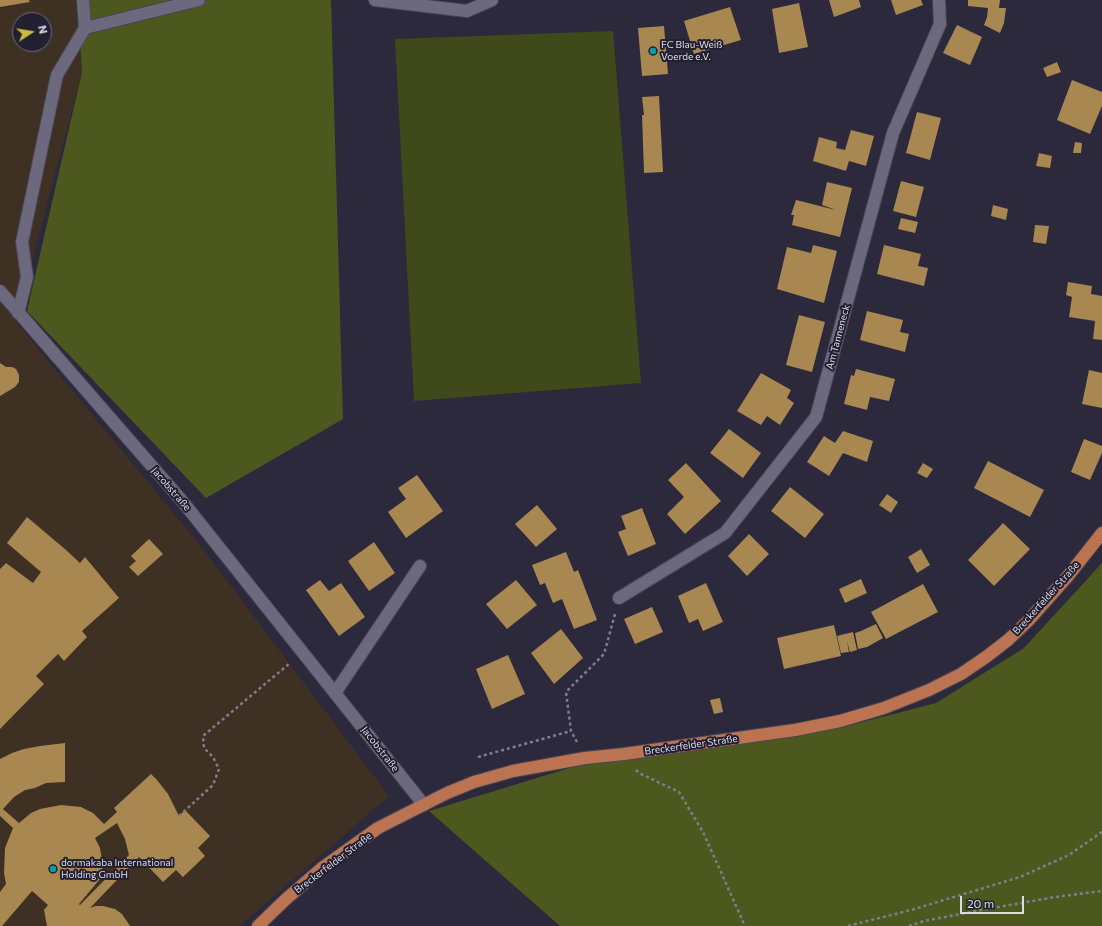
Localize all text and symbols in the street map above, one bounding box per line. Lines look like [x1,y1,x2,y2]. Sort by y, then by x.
north arrow [12,12,52,52]
text: N [36,24,50,35]
place label: FC Blau-Weiß Voerde e.V. [661,39,722,62]
marker: FC Blau-Weiß Voerde e.V. [648,46,658,56]
street label: Am Tanneneck [824,303,852,371]
street label: Jacobstraße [149,465,193,513]
street label: Breckerfelder Straße [1010,559,1082,637]
street label: Jacobstraße [359,724,401,774]
street label: Breckerfelder Straße [644,733,738,757]
street label: Breckerfelder Straße [292,830,374,896]
place label: dormakaba International Holding GmbH [61,857,173,880]
marker: dormakaba International Holding GmbH [48,864,58,874]
scale bar [962,888,1026,914]
text: 20 m [967,896,994,910]

